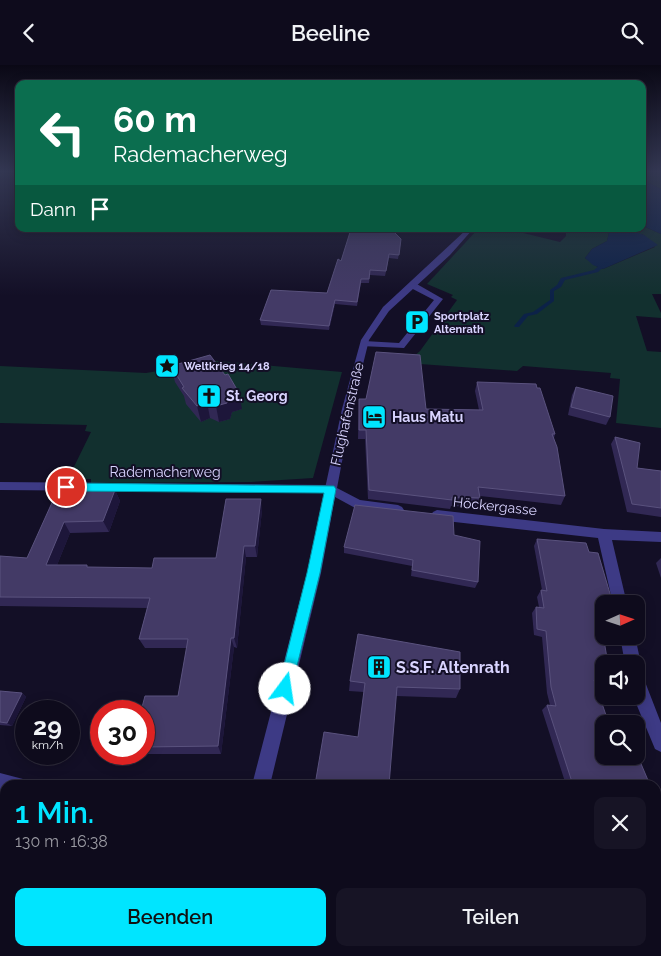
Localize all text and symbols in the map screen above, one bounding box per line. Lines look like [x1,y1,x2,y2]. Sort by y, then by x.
icon: back [15,19,43,47]
icon: search [618,19,646,47]
text: Beeline [291,20,370,46]
text: 60 m [113,99,197,140]
icon: left [30,100,95,165]
text: Rademacherweg [113,141,288,167]
icon: arrive [86,195,114,223]
text: Dann [30,198,76,220]
parking icon: Sportplatz Altenrath [404,309,430,335]
place label: Sportplatz Altenrath [434,310,490,336]
place icon: Weltkrieg 14/18 [154,353,180,379]
place label: Weltkrieg 14/18 [184,360,270,373]
street label: Flughafenstraße [327,361,367,467]
church icon: St. Georg [196,383,222,409]
place label: St. Georg [226,388,288,404]
hotel icon: Haus Matu [361,404,387,430]
place label: Haus Matu [392,409,464,425]
street label: Rademacherweg [109,464,221,480]
pin [45,466,87,508]
icon: arrive [52,473,80,501]
street label: Höckergasse [452,494,538,518]
north arrow [595,595,645,645]
map controls [595,595,645,765]
building icon: S.S.F. Altenrath [366,654,392,680]
button: sound [595,655,645,705]
place label: S.S.F. Altenrath [396,658,510,677]
position arrow [258,662,310,714]
speed limit sign: 30 [90,700,155,765]
text: 29 [33,711,62,741]
button: search [595,715,645,765]
text: km/h [32,738,63,752]
text: 1 Min. [15,795,94,830]
button: close [594,797,646,849]
text: 130 m · 16:38 [15,832,108,851]
button: Beenden [15,888,326,946]
button: Teilen [336,888,646,946]

